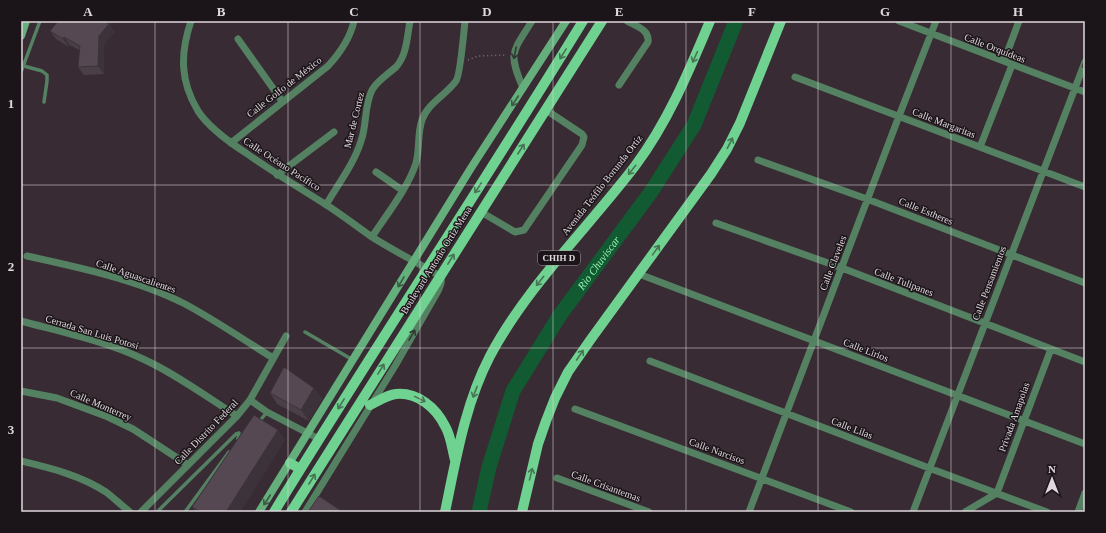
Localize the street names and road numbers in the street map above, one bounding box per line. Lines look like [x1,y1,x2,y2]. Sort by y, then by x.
street label: Calle Orquídeas [963,31,1027,65]
street label: Calle Golfo de México [244,54,324,120]
street label: Mar de Cortez [342,90,366,149]
street label: Calle Margaritas [911,106,977,140]
street label: Avenida Teófilo Borunda Ortíz [559,132,645,237]
street label: Calle Océano Pacífico [242,135,322,193]
street label: Calle Estheres [897,195,955,227]
street label: Boulevard Antonio Ortiz Mena [398,204,474,316]
street label: Calle Claveles [817,234,849,292]
street label: Calle Pensamientos [970,244,1008,322]
road number: CHIH D [538,251,580,265]
street label: Calle Aguascalientes [95,257,177,295]
street label: Calle Tulipanes [873,266,935,298]
street label: Cerrada San Luis Potosí [44,313,140,351]
street label: Calle Lirios [842,336,890,364]
street label: Privada Amapolas [996,381,1032,453]
street label: Calle Monterrey [69,387,133,423]
street label: Calle Distrito Federal [172,397,240,467]
street label: Calle Lilas [830,415,874,441]
street label: Calle Narcisos [688,436,747,466]
street label: Calle Crisantemas [570,468,642,504]

